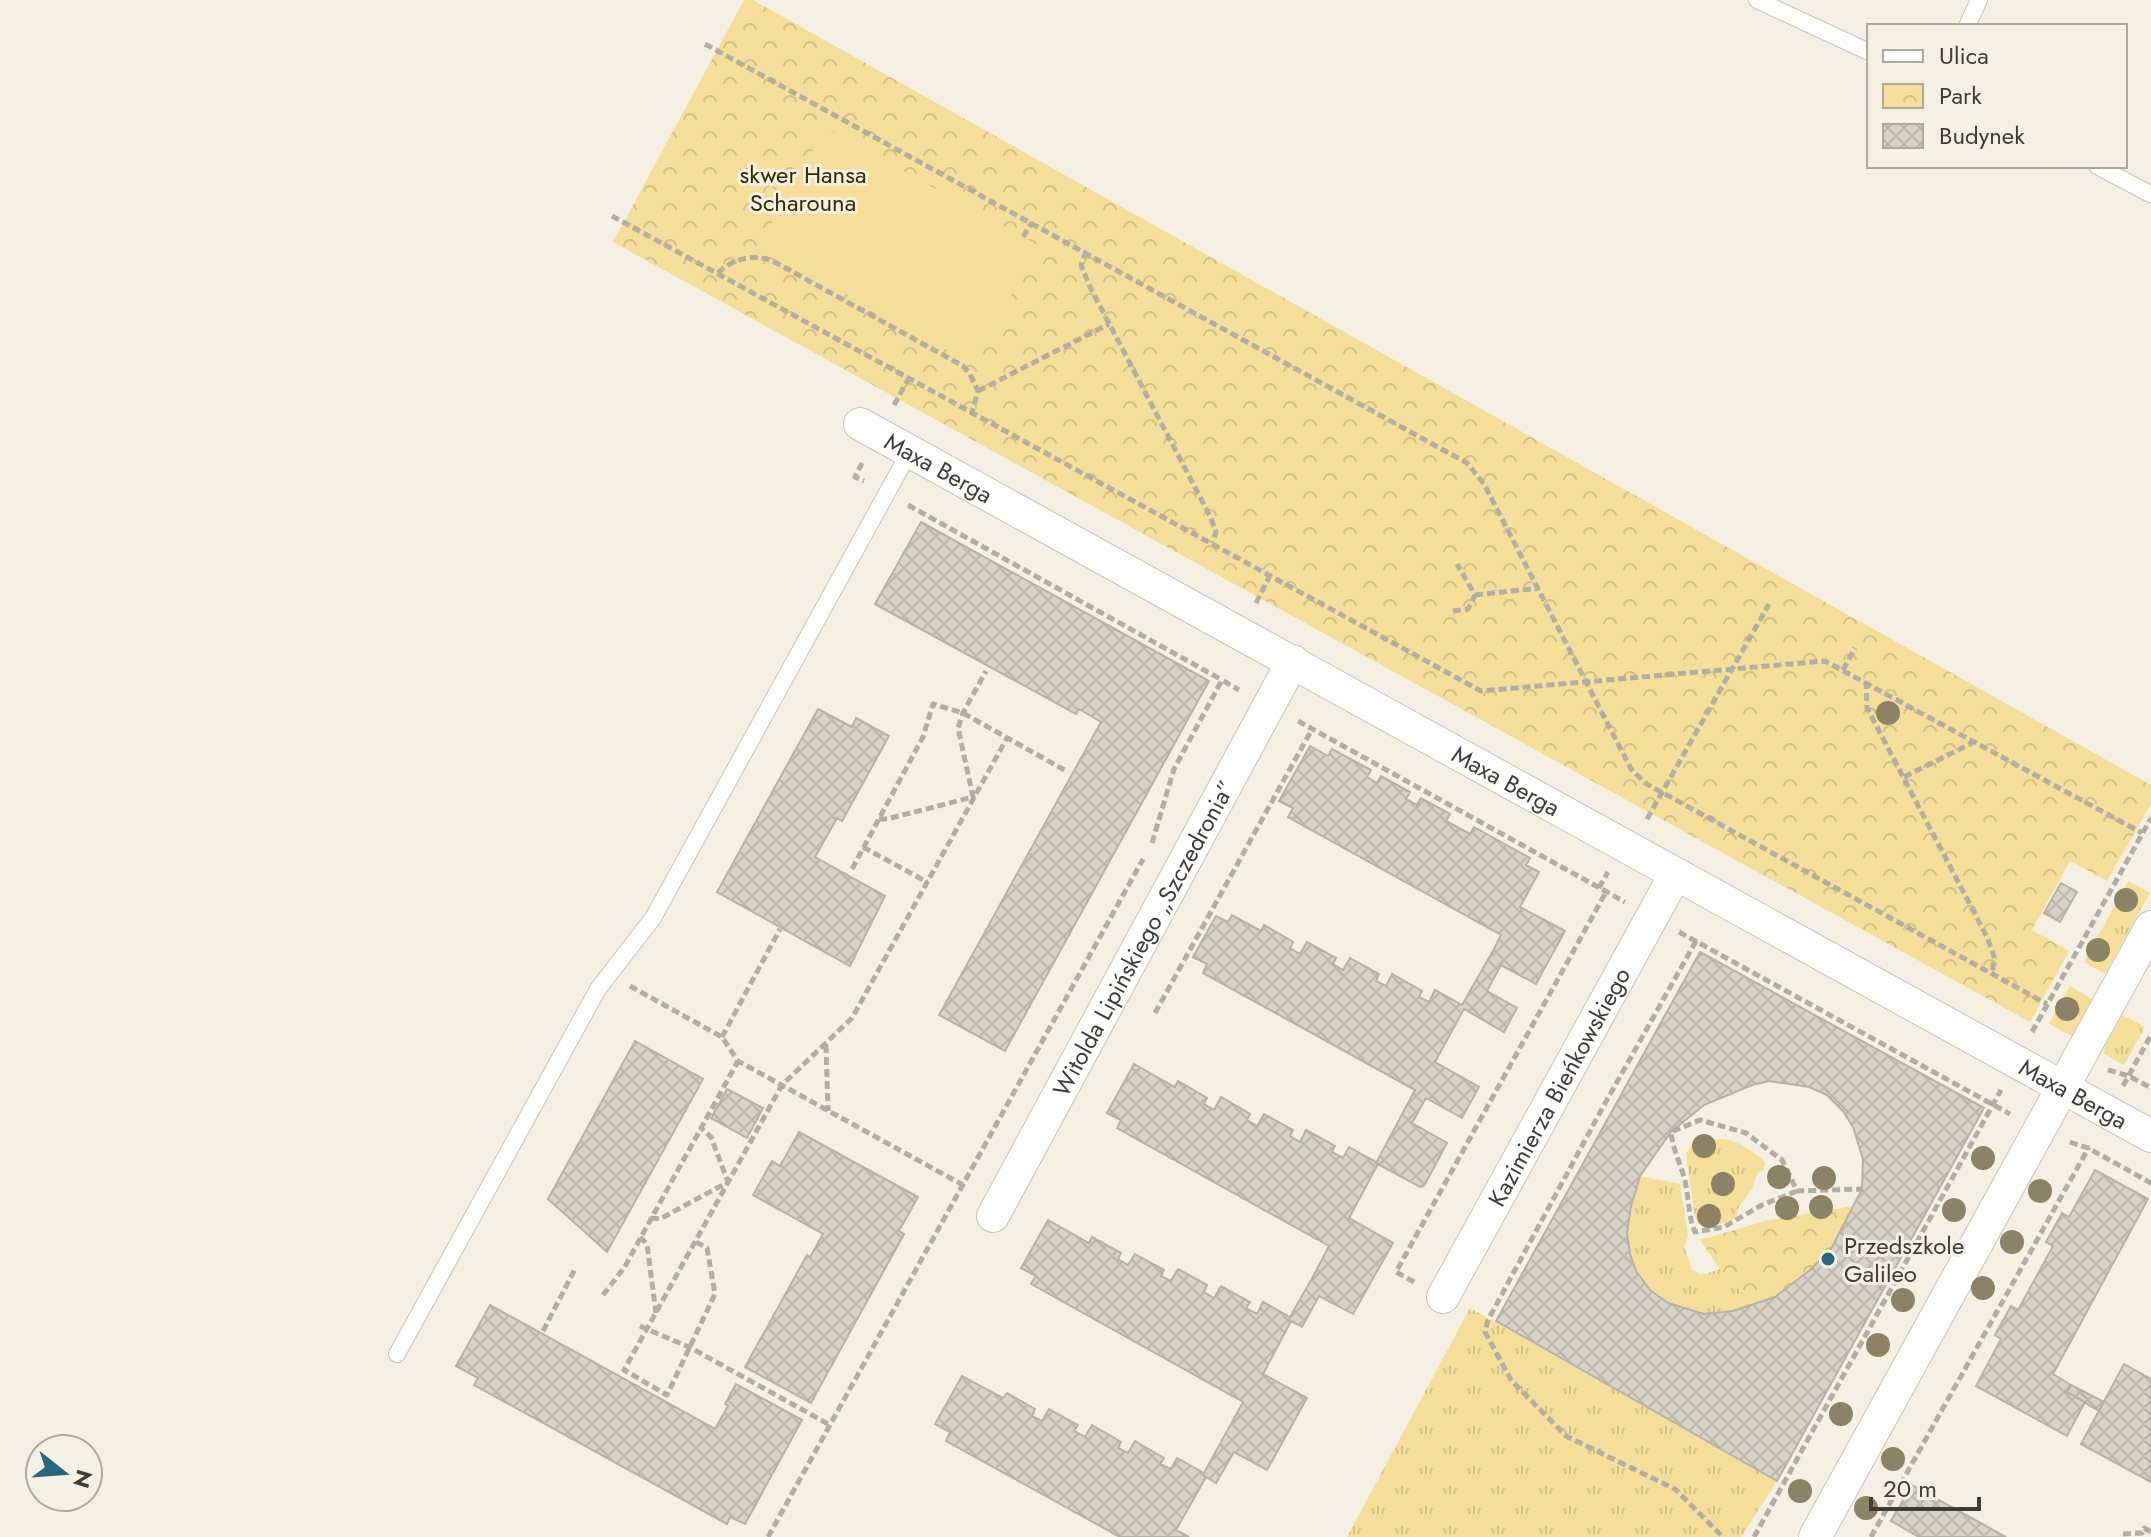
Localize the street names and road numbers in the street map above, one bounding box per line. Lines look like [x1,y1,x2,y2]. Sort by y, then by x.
street label: Maxa Berga [878,423,999,511]
street label: Maxa Berga [1446,736,1567,824]
street label: Witolda Lipińskiego „Szczedronia” [1043,774,1243,1102]
street label: Kazimierza Bieńkowskiego [1479,961,1639,1213]
street label: Maxa Berga [2013,1049,2134,1137]

